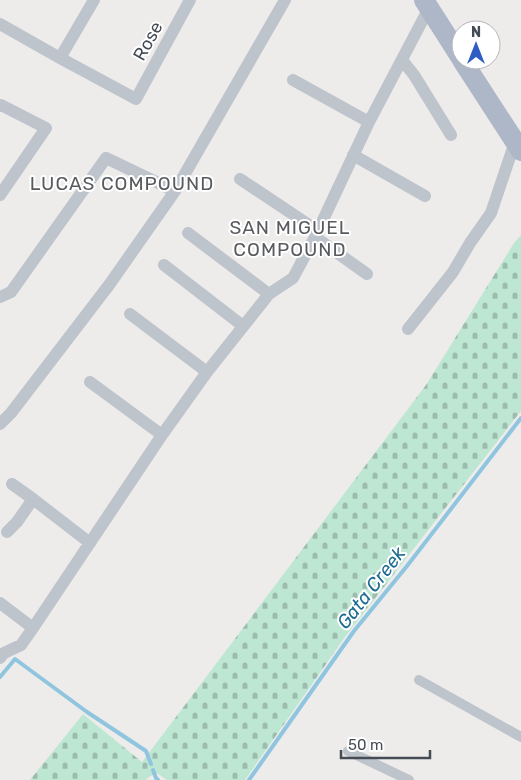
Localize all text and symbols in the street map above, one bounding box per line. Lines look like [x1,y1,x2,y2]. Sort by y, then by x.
street label: Rose [128,18,168,64]
north arrow [451,20,501,70]
text: N [471,24,481,41]
district label: LUCAS COMPOUND [30,172,214,195]
district label: SAN MIGUEL COMPOUND [230,216,350,261]
water label: Gata Creek [332,542,410,634]
scale bar [341,728,430,760]
text: 50 m [348,736,383,754]

